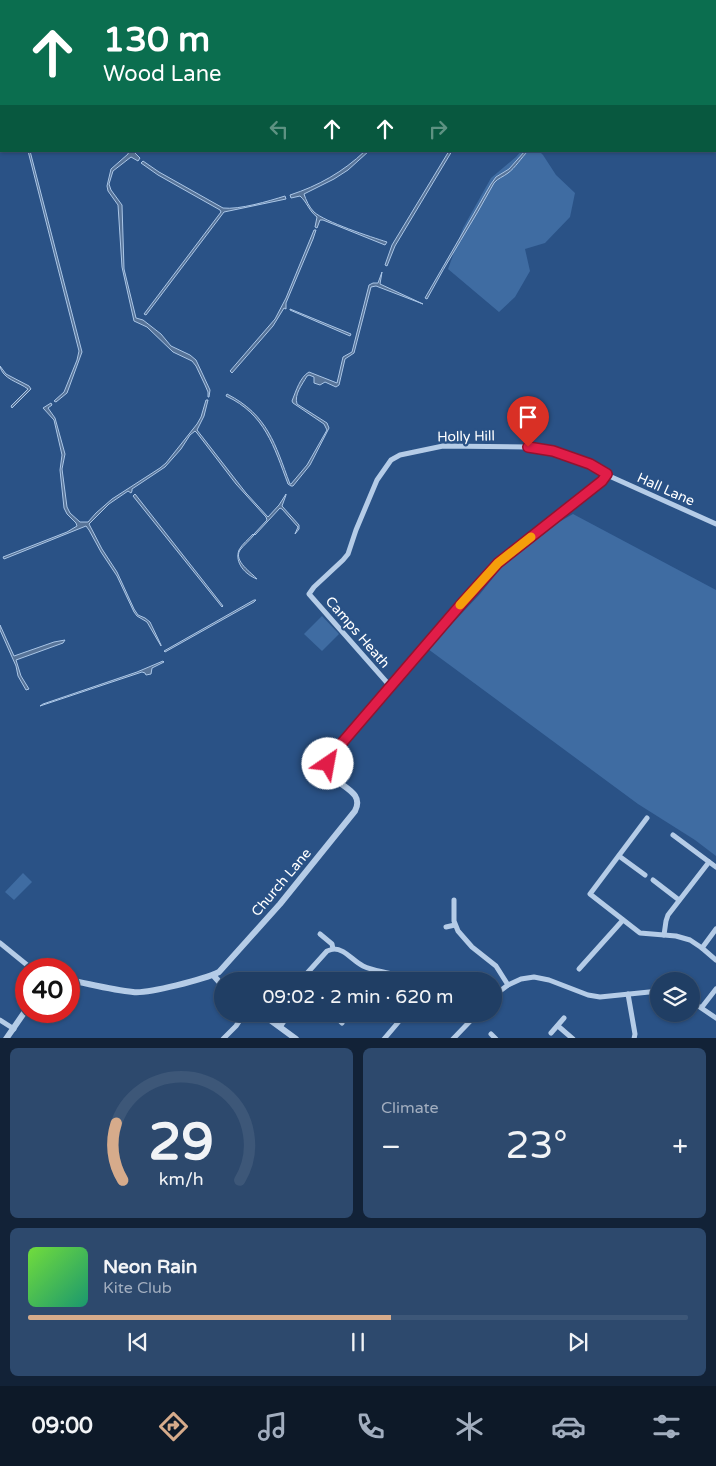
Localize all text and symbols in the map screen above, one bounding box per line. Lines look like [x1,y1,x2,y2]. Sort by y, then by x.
text: 130 m [103,19,210,61]
icon: ahead [20,20,85,85]
text: Wood Lane [103,61,222,87]
icon: left [265,115,293,143]
icon: ahead [318,115,346,143]
icon: ahead [371,115,399,143]
icon: right [424,115,452,143]
pin [507,396,549,447]
icon: arrive [514,403,542,431]
street label: Holly Hill [437,427,495,446]
street label: Hall Lane [634,469,697,510]
street label: Camps Heath [322,593,393,672]
position arrow [301,737,353,789]
street label: Church Lane [248,845,315,920]
speed limit sign: 40 [15,958,80,1023]
map controls [650,972,700,1022]
button: layers [650,972,700,1022]
text: 09:02 · 2 min · 620 m [262,986,454,1008]
text: Climate [381,1098,439,1118]
text: 29 [149,1111,214,1174]
text: 23° [506,1123,568,1169]
text: − [381,1130,401,1164]
text: + [672,1130,688,1164]
text: km/h [159,1169,204,1190]
text: Neon Rain [103,1256,197,1278]
text: Kite Club [103,1278,172,1298]
icon: previous [124,1328,152,1356]
icon: pause [344,1328,372,1356]
icon: next [564,1328,592,1356]
icon: directions [156,1409,191,1444]
icon: music [255,1409,290,1444]
icon: phone [353,1409,388,1444]
icon: climate [452,1409,487,1444]
icon: car [551,1409,586,1444]
icon: filters [649,1409,684,1444]
text: 09:00 [32,1413,93,1439]

